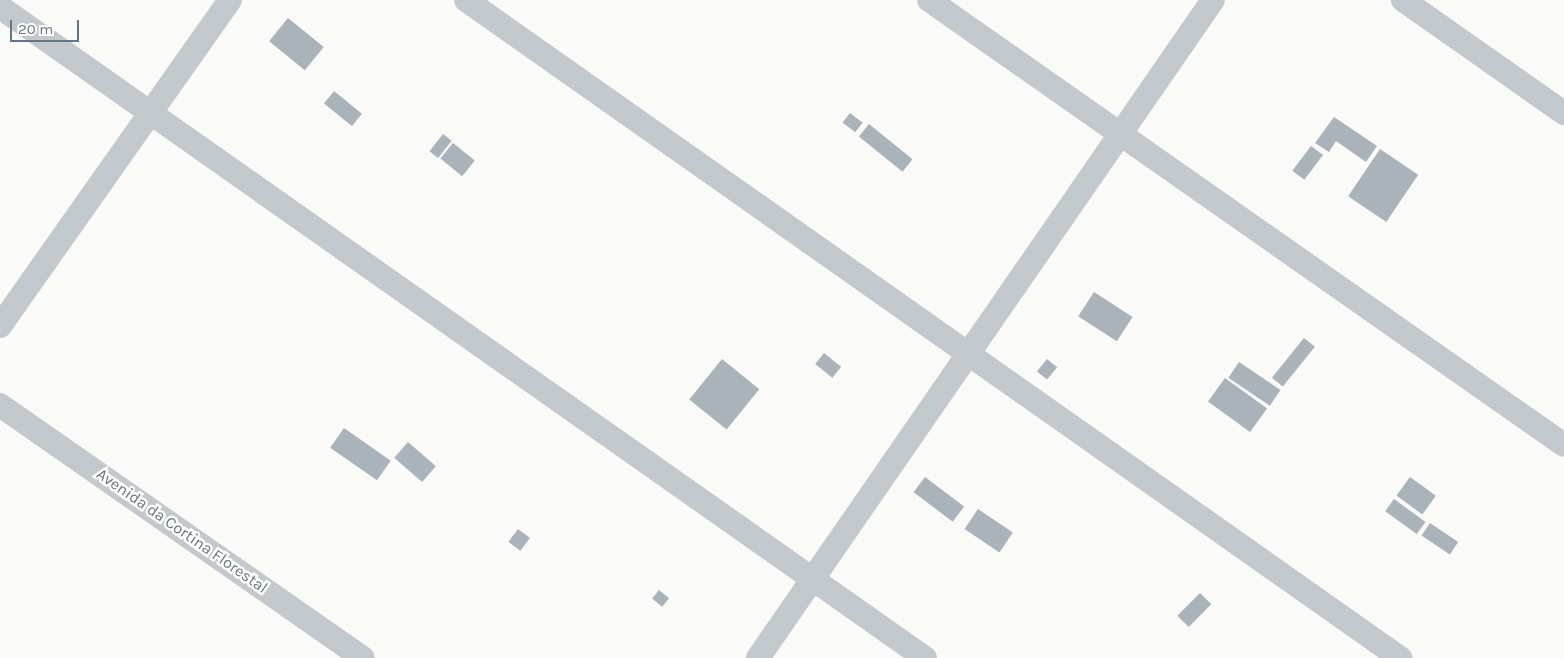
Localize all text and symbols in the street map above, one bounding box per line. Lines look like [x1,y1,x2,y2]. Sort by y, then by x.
scale bar [12,10,81,42]
text: 20 m [18,20,53,38]
street label: Avenida da Cortina Florestal [93,465,271,597]

